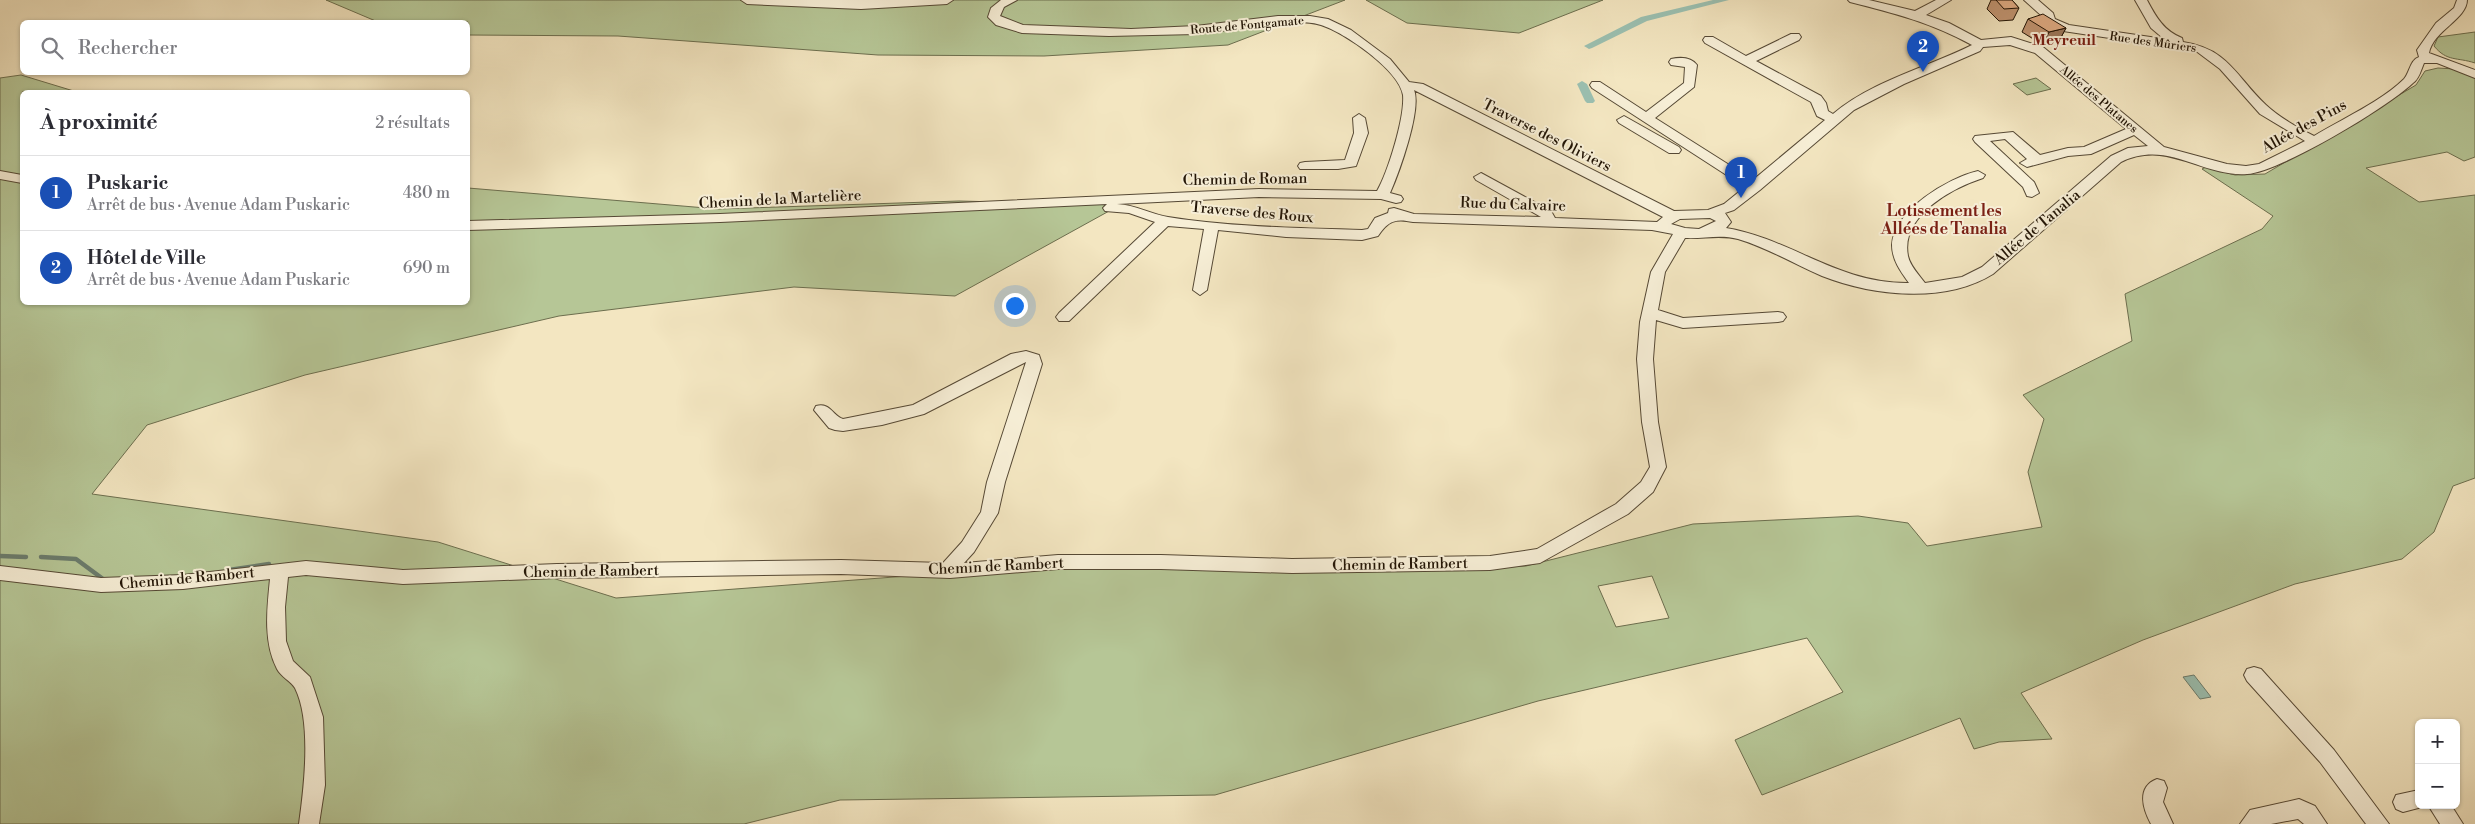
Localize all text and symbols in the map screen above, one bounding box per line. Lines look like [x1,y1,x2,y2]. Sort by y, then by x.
street label: Route de Fontgamate [1190,13,1305,38]
search box [20,20,470,75]
street label: Rue des Mûriers [2109,29,2197,56]
pin: 2 [1907,31,1939,72]
district label: Meyreuil [2032,31,2096,50]
icon: search [38,34,66,62]
text: Rechercher [78,36,177,60]
street label: Allée des Platanes [2056,62,2141,136]
street label: Traverse des Oliviers [1479,95,1614,176]
street label: Allée des Pins [2258,95,2350,158]
text: À proximité [40,110,157,136]
text: 2 résultats [375,113,450,133]
pin: 1 [1725,157,1757,198]
street label: Chemin de Roman [1183,169,1307,190]
text: Puskaric [87,171,168,195]
text: 1 [52,183,60,203]
text: 480 m [403,183,450,203]
street label: Allée de Tanalia [1989,185,2085,270]
street label: Chemin de la Martelière [698,186,862,213]
street label: Rue du Calvaire [1460,193,1566,216]
text: Arrêt de bus · Avenue Adam Puskaric [87,195,350,215]
street label: Traverse des Roux [1190,198,1314,227]
district label: Lotissement les Allées de Tanalia [1880,201,2008,239]
text: Hôtel de Ville [87,246,206,270]
text: 2 [51,258,61,278]
text: 690 m [403,258,450,278]
text: Arrêt de bus · Avenue Adam Puskaric [87,270,350,290]
your location [1002,293,1028,319]
street label: Chemin de Rambert [928,553,1065,580]
street label: Chemin de Rambert [1332,554,1469,575]
street label: Chemin de Rambert [523,561,660,582]
street label: Chemin de Rambert [119,563,256,594]
map controls [2415,719,2460,809]
button: + [2415,719,2460,764]
button: − [2415,764,2460,809]

